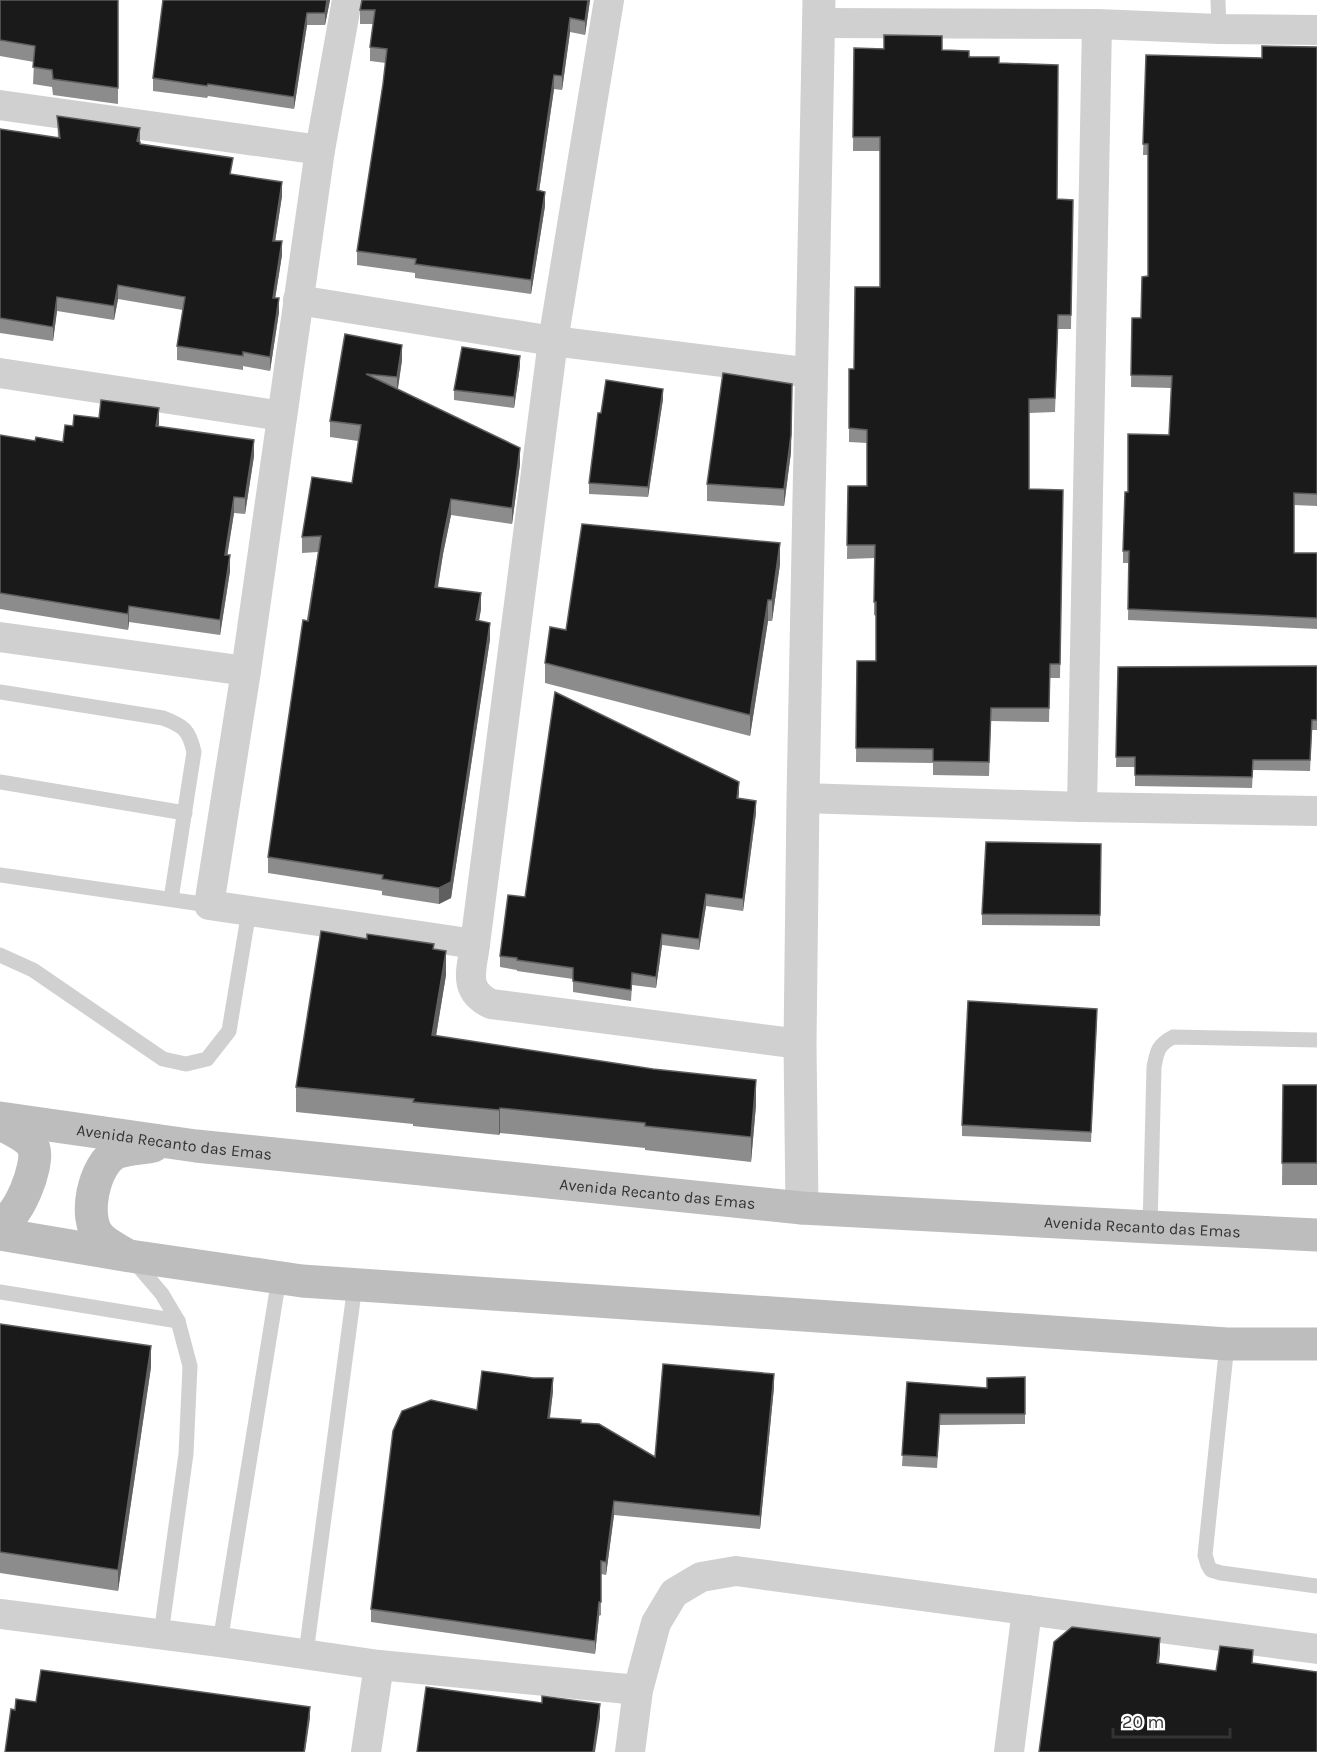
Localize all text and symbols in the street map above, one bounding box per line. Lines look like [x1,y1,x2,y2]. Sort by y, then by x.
street label: Avenida Recanto das Emas [75,1120,273,1164]
street label: Avenida Recanto das Emas [559,1174,756,1213]
street label: Avenida Recanto das Emas [1044,1212,1241,1241]
scale bar [1113,1701,1230,1739]
text: 20 m [1122,1711,1164,1733]

